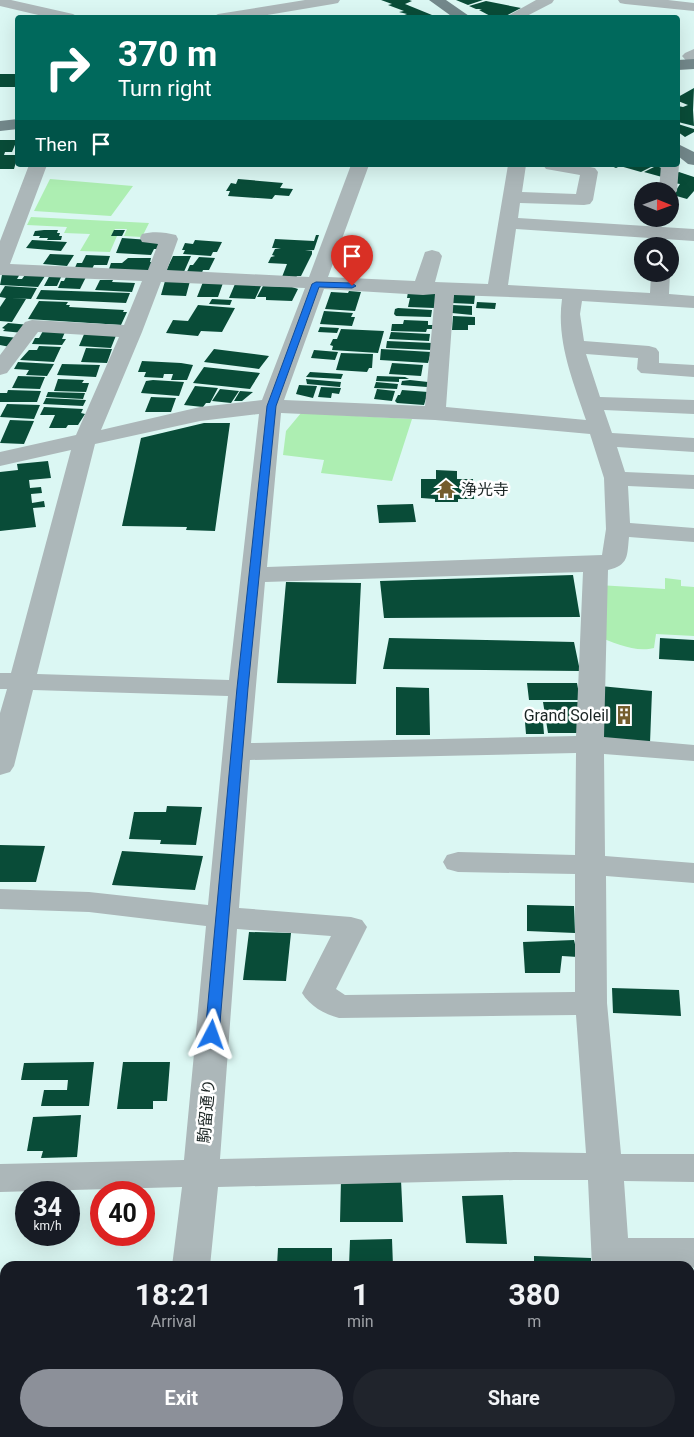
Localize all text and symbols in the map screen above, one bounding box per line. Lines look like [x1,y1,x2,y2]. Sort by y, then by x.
text: 370 m [118,34,217,75]
icon: right [35,35,100,100]
text: Turn right [118,76,212,101]
icon: arrive [87,130,115,158]
text: Then [35,133,77,156]
north arrow [634,182,679,228]
map controls [634,182,679,282]
pin [331,235,373,286]
button: search [634,237,679,282]
icon: arrive [338,242,366,270]
temple icon: 浄光寺 [435,478,457,500]
place label: 浄光寺 [461,480,509,499]
building icon: Grand Soleil [613,704,635,726]
place label: Grand Soleil [524,706,609,725]
position arrow [185,1008,237,1060]
street label: 駒留通り [194,1078,219,1144]
speed limit sign: 40 [90,1181,155,1246]
text: 34 [33,1193,62,1222]
text: km/h [33,1219,62,1233]
text: 18:21 [135,1277,212,1312]
text: 1 [352,1277,369,1312]
text: 380 [509,1277,560,1312]
text: Arrival [151,1312,196,1331]
text: min [347,1312,374,1331]
text: m [527,1312,541,1331]
button: Exit [20,1369,343,1427]
button: Share [353,1369,675,1427]

